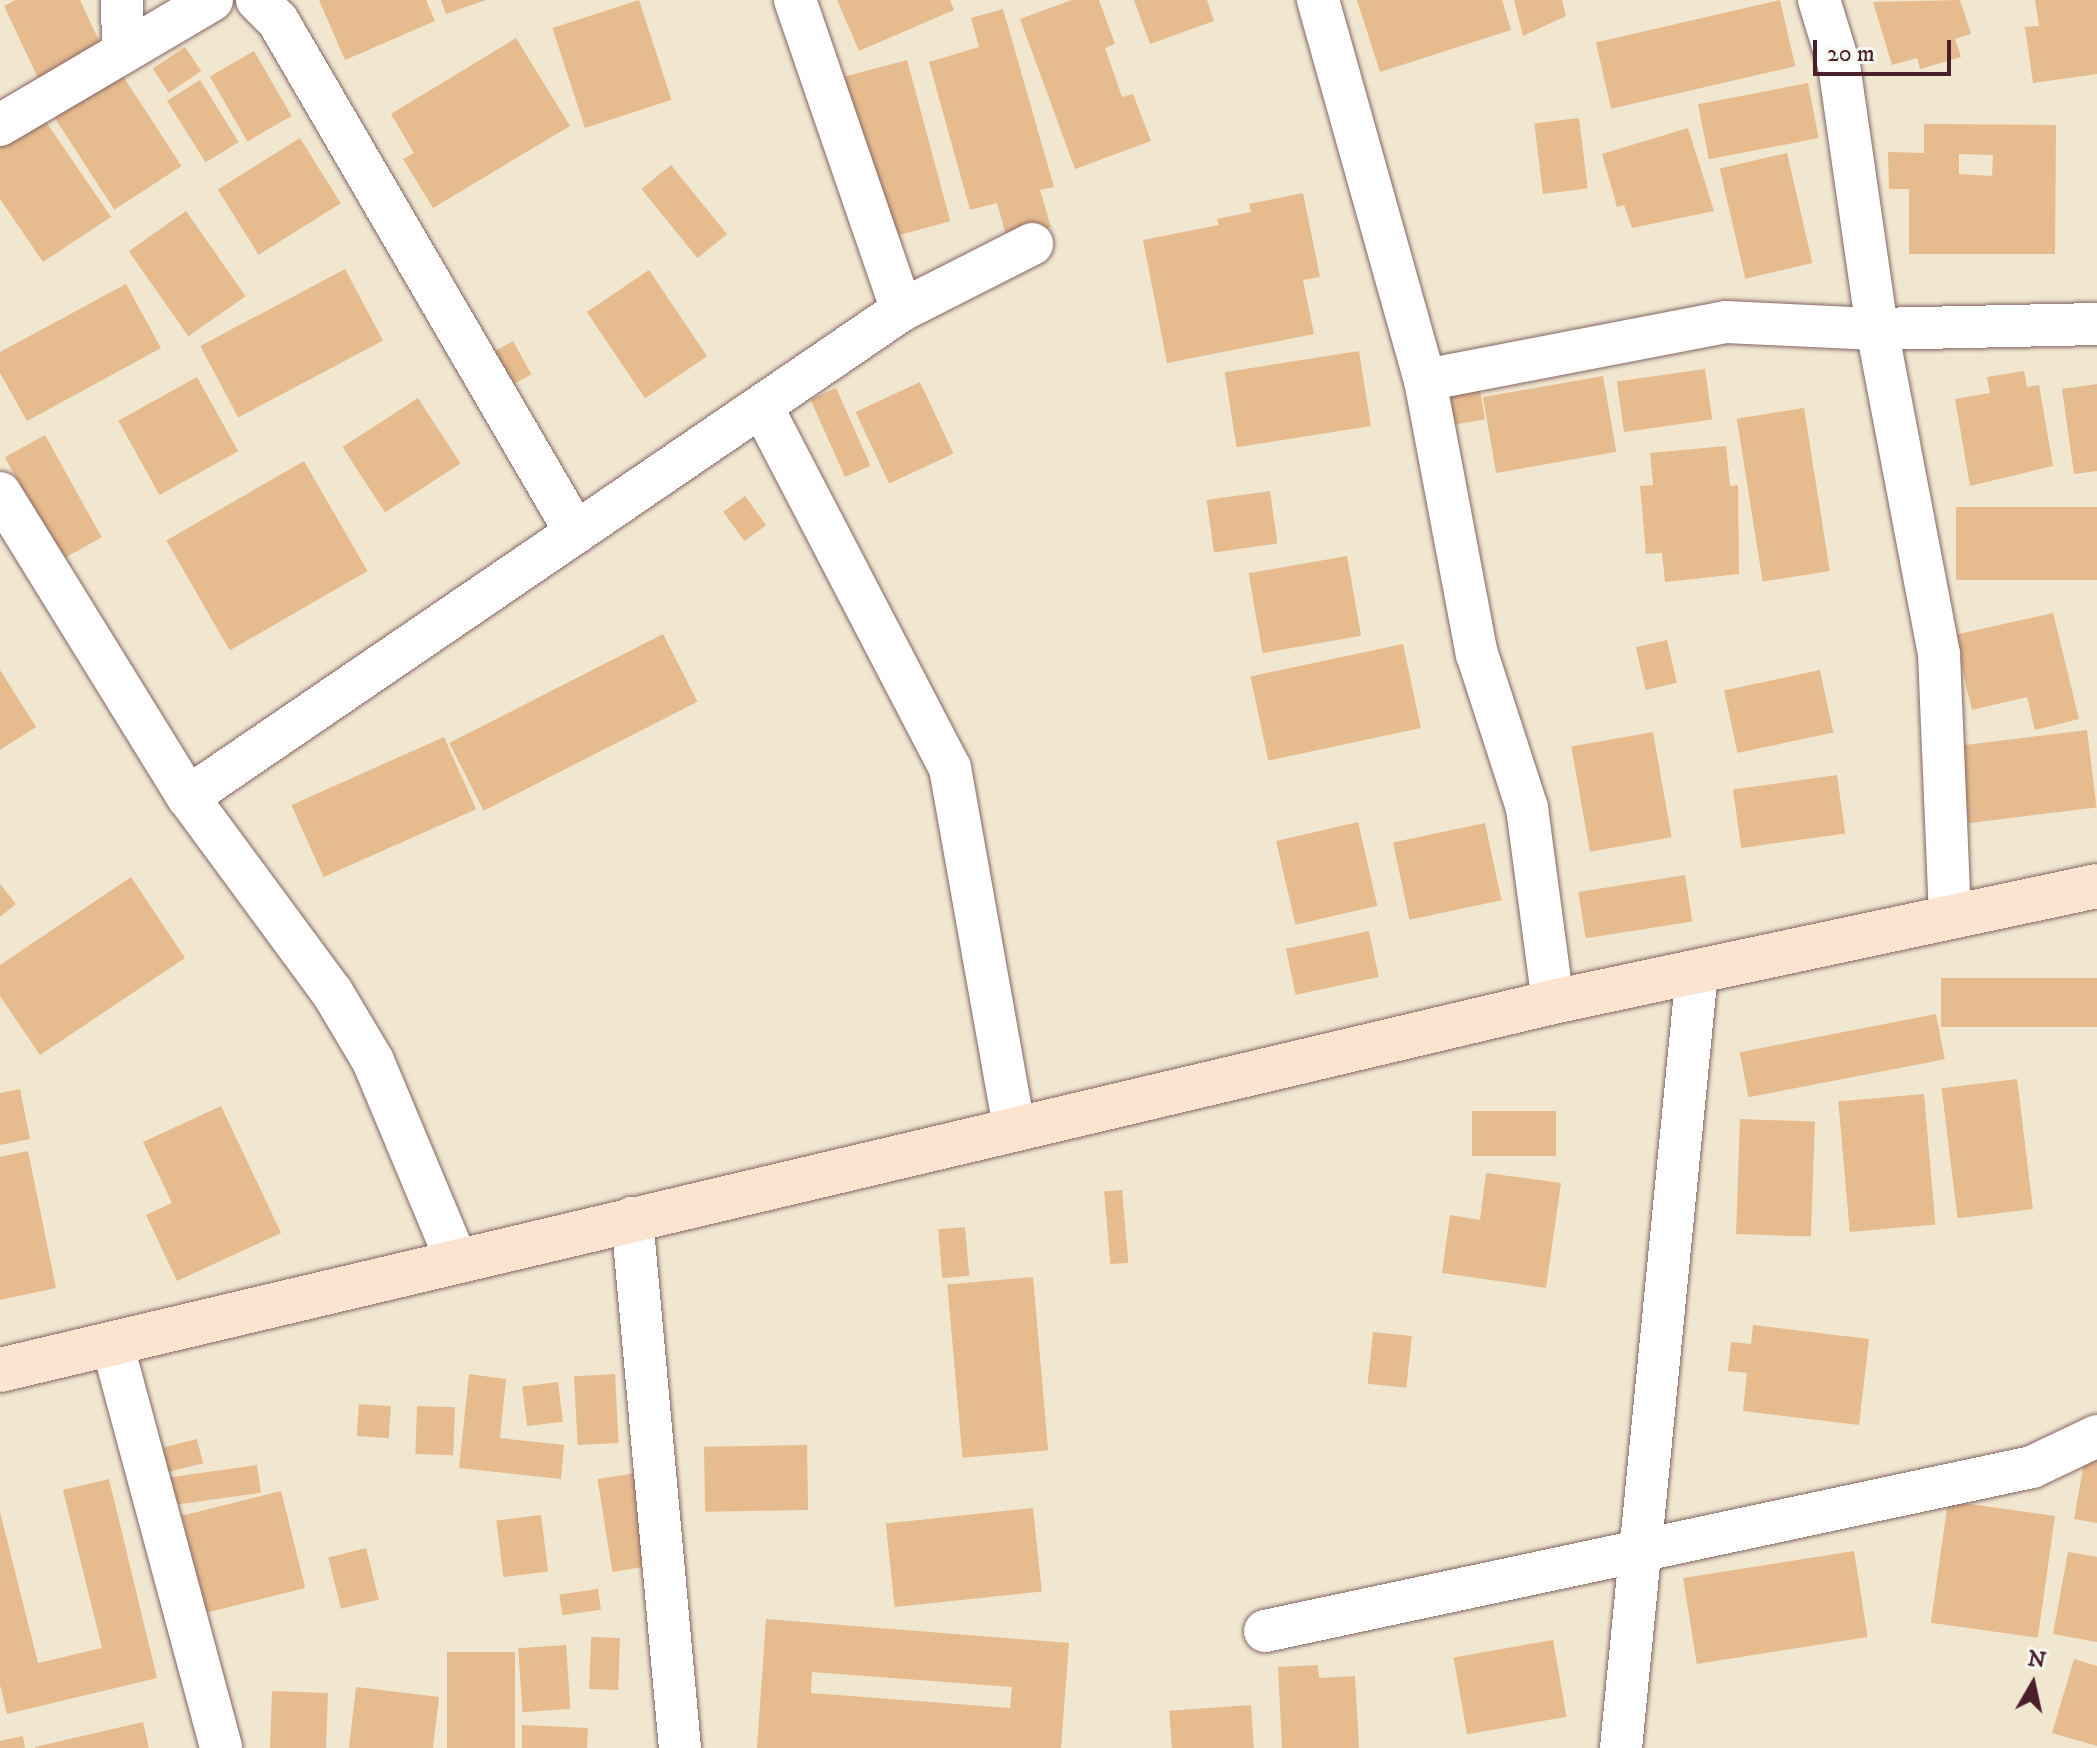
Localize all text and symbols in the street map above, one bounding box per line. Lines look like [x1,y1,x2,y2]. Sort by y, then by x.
scale bar [1817,24,1955,74]
text: 20 m [1827,39,1875,69]
north arrow [1993,1644,2073,1724]
text: N [2026,1645,2048,1675]

